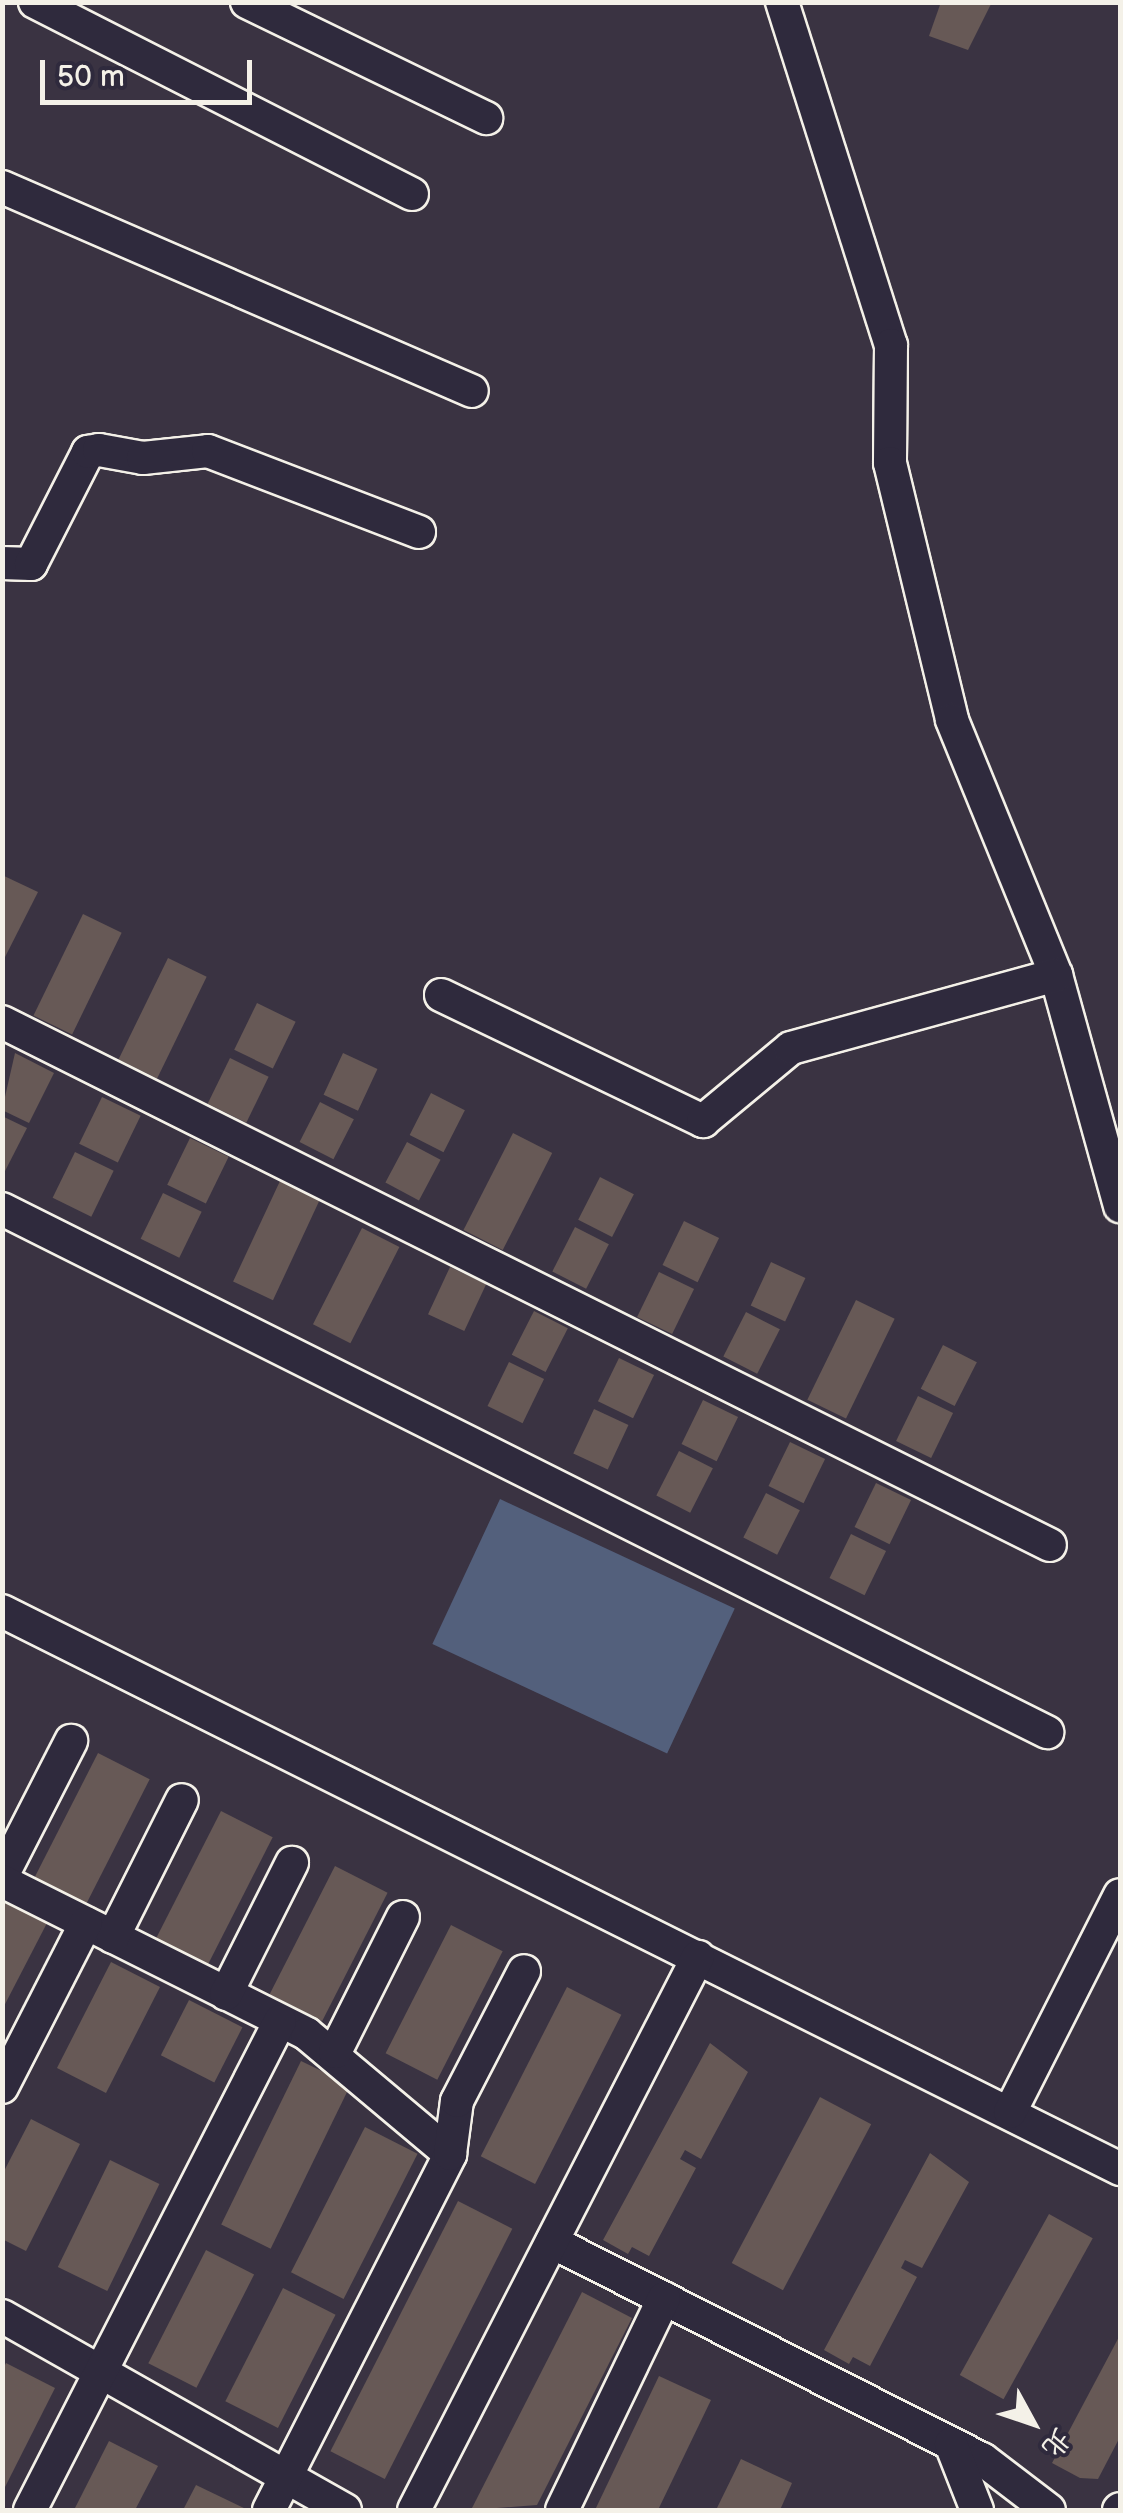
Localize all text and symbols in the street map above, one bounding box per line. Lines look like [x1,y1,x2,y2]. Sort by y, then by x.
scale bar [45,40,258,102]
text: 50 m [57,59,125,95]
north arrow [983,2373,1083,2473]
text: 北 [1035,2421,1078,2464]

